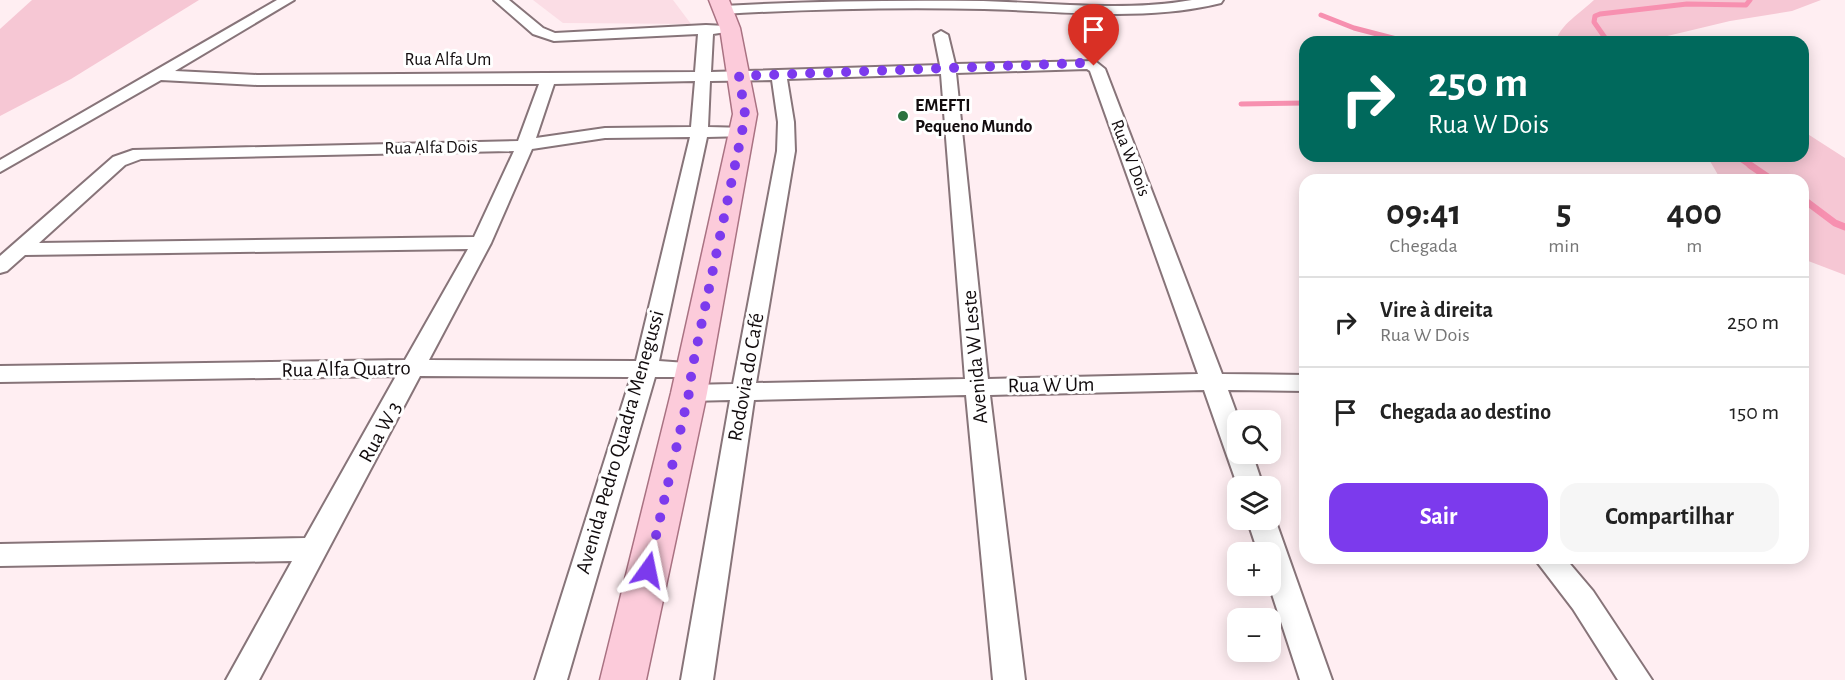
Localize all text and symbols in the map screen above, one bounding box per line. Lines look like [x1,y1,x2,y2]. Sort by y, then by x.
pin [1068,4,1119,66]
icon: arrive [1077,13,1110,46]
street label: Rua Alfa Um [405,51,491,69]
icon: right [1329,60,1407,138]
text: 250 m [1428,62,1528,104]
place label: EMEFTI Pequeno Mundo [915,97,1033,136]
marker: EMEFTI Pequeno Mundo [896,109,910,123]
text: Rua W Dois [1428,111,1549,138]
street label: Rua W Dois [1107,117,1153,199]
street label: Rua Alfa Dois [384,138,478,158]
text: 09:41 [1386,195,1461,231]
text: 5 [1556,195,1572,231]
text: 400 [1666,195,1722,231]
text: Chegada [1390,236,1458,256]
text: min [1548,236,1579,256]
text: m [1686,236,1702,256]
street label: Avenida W Leste [959,289,991,425]
text: Vire à direita [1380,299,1493,321]
icon: right [1329,306,1362,339]
street label: Avenida Pedro Quadra Menegussi [572,308,668,576]
street label: Rodovia do Café [724,311,768,443]
text: 250 m [1727,311,1779,333]
text: Rua W Dois [1380,325,1470,345]
street label: Rua Alfa Quatro [281,357,411,381]
street label: Rua W Um [1007,374,1095,396]
icon: arrive [1329,396,1362,429]
street label: Rua W 3 [355,398,405,466]
text: Chegada ao destino [1380,401,1551,423]
text: 150 m [1729,401,1779,423]
map controls [1227,410,1281,662]
button: search [1227,410,1281,464]
button: layers [1227,476,1281,530]
button: Sair [1329,483,1548,552]
button: Compartilhar [1560,483,1779,552]
position arrow [616,538,680,602]
button: + [1227,542,1281,596]
button: − [1227,608,1281,662]

